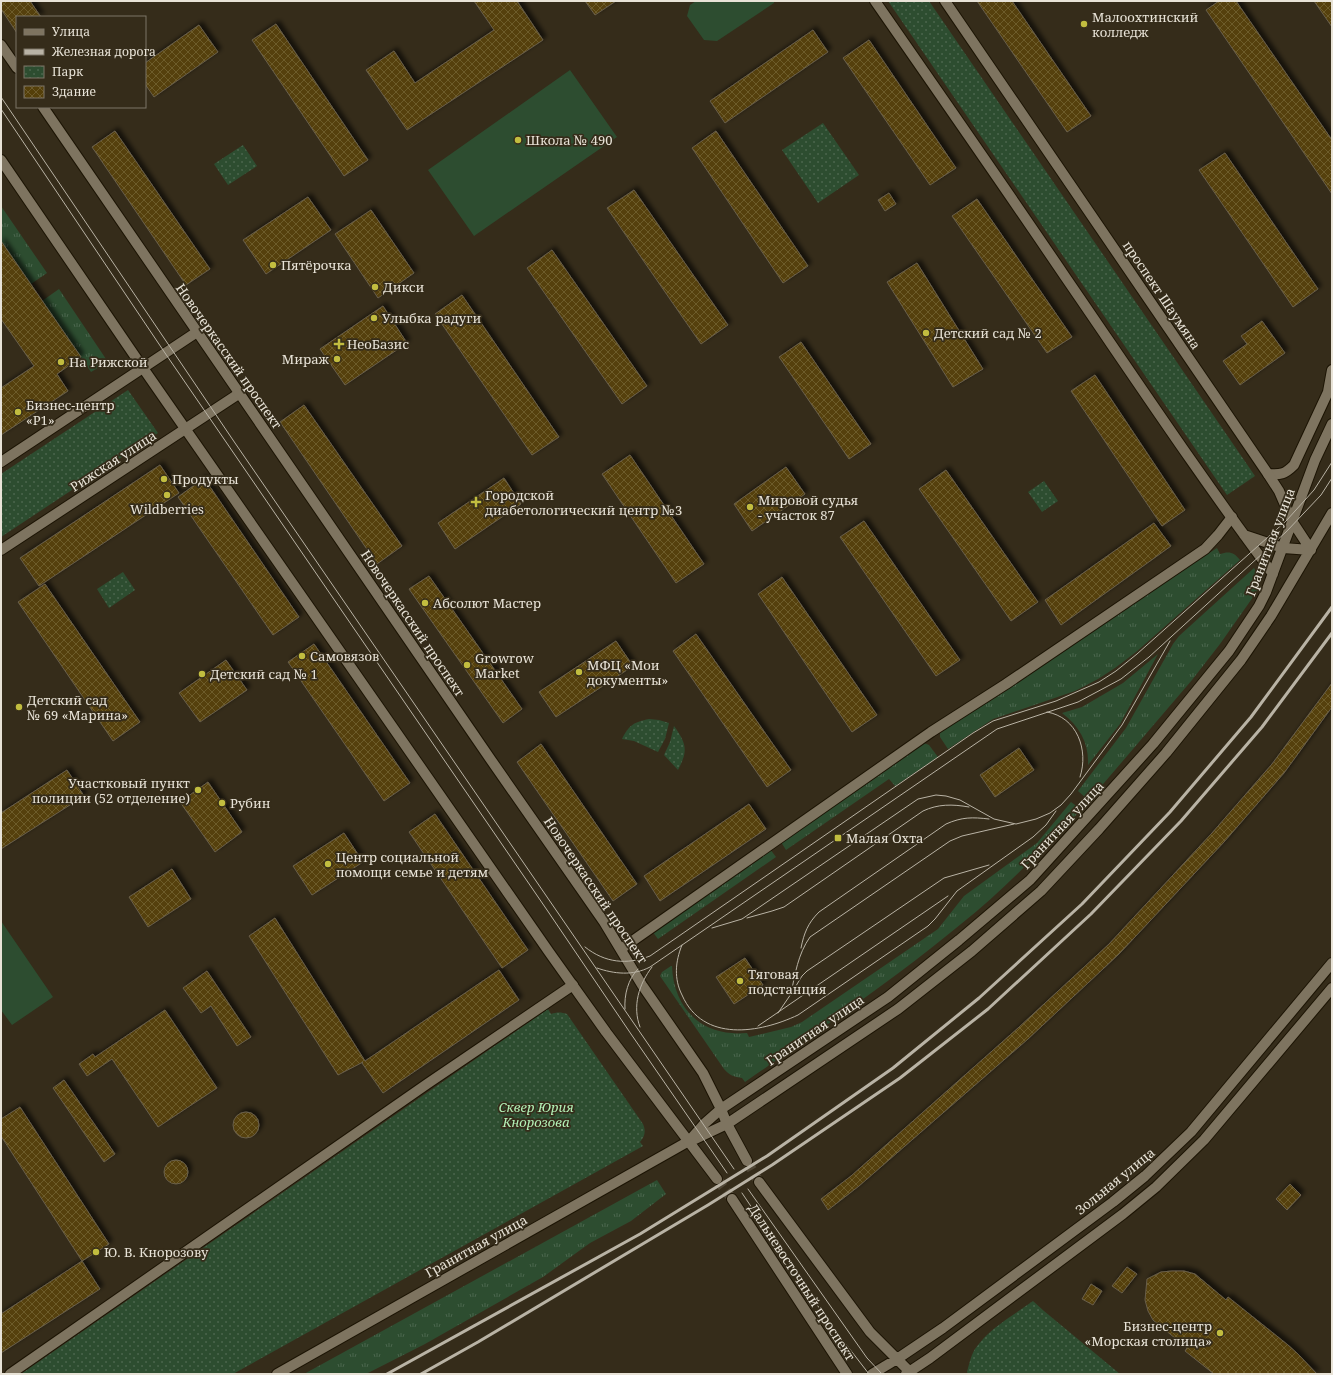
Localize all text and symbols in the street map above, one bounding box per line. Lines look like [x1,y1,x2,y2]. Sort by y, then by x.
place label: Малоохтинский колледж [1092,8,1199,41]
legend [16,16,146,108]
marker: Малоохтинский колледж [1079,19,1089,29]
text: Улица [52,23,90,40]
text: Железная дорога [51,43,156,60]
text: Парк [52,63,84,80]
text: Здание [52,83,96,100]
place label: Школа № 490 [526,131,612,149]
marker: Школа № 490 [513,135,523,145]
street label: проспект Шаумяна [1119,237,1205,353]
place label: Пятёрочка [281,256,352,274]
marker: Пятёрочка [268,260,278,270]
place label: Дикси [383,278,425,296]
street label: Новочеркасский проспект [172,280,286,432]
marker: Дикси [370,282,380,292]
place label: Улыбка радуги [382,309,481,327]
marker: Улыбка радуги [369,313,379,323]
place label: Детский сад № 2 [934,324,1042,342]
marker: Детский сад № 2 [921,328,931,338]
place label: НеоБазис [347,335,409,353]
marker: НеоБазис [334,339,344,349]
place label: Мираж [282,350,330,368]
place label: На Рижской [69,353,148,371]
marker: Мираж [332,354,342,364]
marker: На Рижской [56,357,66,367]
place label: Бизнес-центр «Р1» [26,396,115,429]
marker: Бизнес-центр «Р1» [13,407,23,417]
street label: Рижская улица [66,426,160,496]
place label: Продукты [172,470,239,488]
marker: Продукты [159,474,169,484]
street label: Гранитная улица [1241,485,1299,599]
place label: Городской диабетологический центр №3 [485,486,682,519]
marker: Wildberries [162,490,172,500]
place label: Мировой судья - участок 87 [758,491,858,524]
marker: Городской диабетологический центр №3 [470,496,482,508]
place label: Wildberries [130,500,204,518]
marker: Мировой судья - участок 87 [745,502,755,512]
street label: Новочеркасский проспект [357,546,469,700]
place label: Абсолют Мастер [433,594,541,612]
marker: Абсолют Мастер [420,598,430,608]
place label: Самовязов [310,647,379,665]
place label: Growrow Market [475,649,535,682]
marker: Самовязов [297,651,307,661]
place label: МФЦ «Мои документы» [587,656,668,689]
marker: Growrow Market [462,660,472,670]
place label: Детский сад № 1 [210,665,318,683]
marker: МФЦ «Мои документы» [574,667,584,677]
marker: Детский сад № 1 [197,669,207,679]
place label: Детский сад № 69 «Марина» [27,691,128,724]
marker: Детский сад № 69 «Марина» [14,702,24,712]
place label: Участковый пункт полиции (52 отделение) [32,774,190,807]
street label: Гранитная улица [1016,777,1108,873]
marker: Участковый пункт полиции (52 отделение) [193,785,203,795]
place label: Рубин [230,794,271,812]
marker: Рубин [217,798,227,808]
street label: Новочеркасский проспект [540,813,652,967]
place label: Малая Охта [846,829,923,847]
marker: Малая Охта [833,833,843,843]
place label: Центр социальной помощи семье и детям [336,848,489,881]
marker: Центр социальной помощи семье и детям [323,859,333,869]
place label: Тяговая подстанция [748,965,826,998]
marker: Тяговая подстанция [735,976,745,986]
street label: Гранитная улица [763,991,867,1069]
park label: Сквер Юрия Кнорозова [498,1098,574,1131]
street label: Зольная улица [1072,1143,1158,1219]
street label: Дальневосточный проспект [744,1200,860,1364]
street label: Гранитная улица [422,1210,530,1282]
place label: Ю. В. Кнорозову [104,1243,209,1261]
marker: Ю. В. Кнорозову [91,1247,101,1257]
place label: Бизнес-центр «Морская столица» [1085,1317,1212,1350]
marker: Бизнес-центр «Морская столица» [1215,1328,1225,1338]

